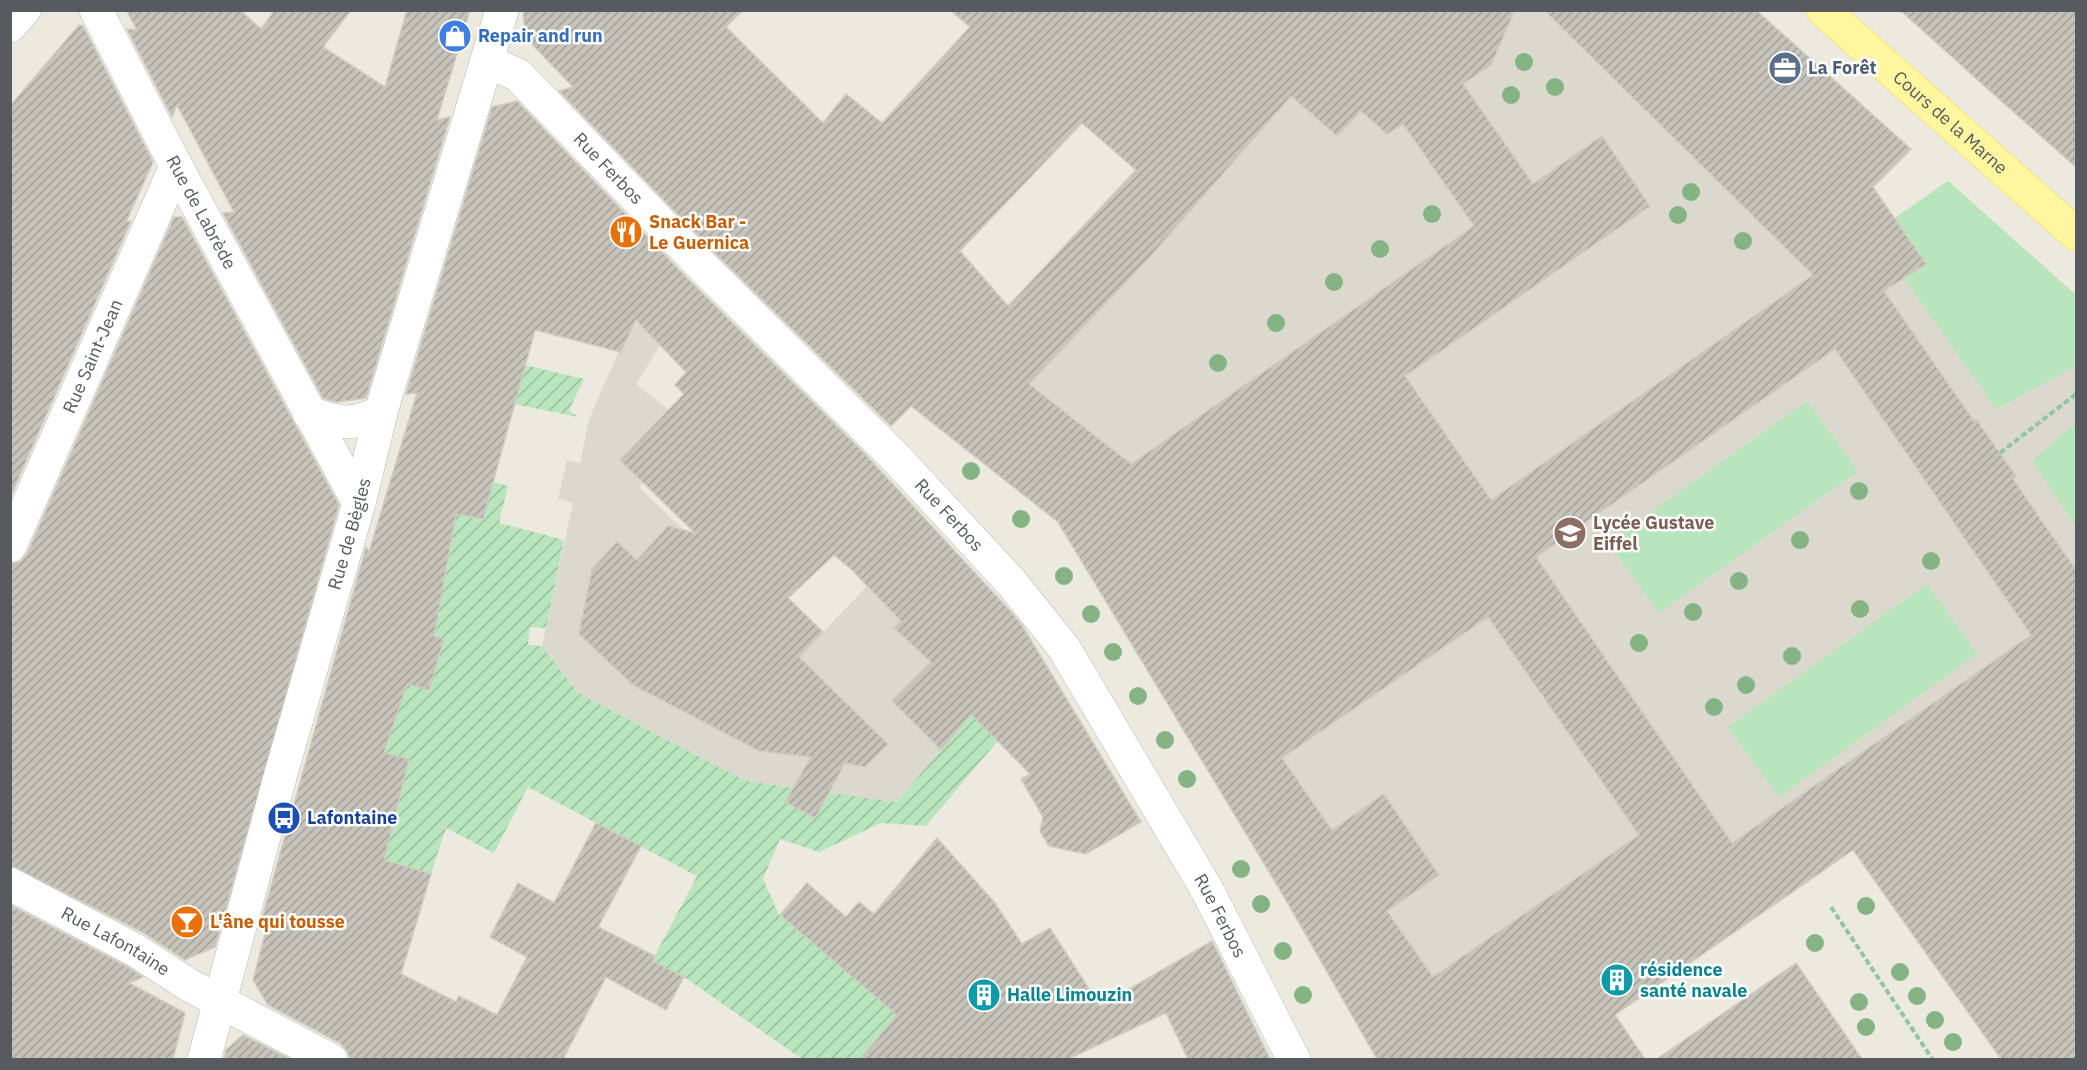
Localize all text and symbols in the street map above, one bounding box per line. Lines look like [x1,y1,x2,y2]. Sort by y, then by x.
shop icon: Repair and run [437,18,473,54]
place label: Repair and run [478,24,603,47]
office icon: La Forêt [1767,50,1803,86]
place label: La Forêt [1808,56,1877,79]
street label: Cours de la Marne [1889,65,2013,179]
street label: Rue Ferbos [569,127,649,209]
street label: Rue de Labrède [161,151,242,273]
place label: Snack Bar - Le Guernica [649,210,749,254]
restaurant icon: Snack Bar - Le Guernica [608,214,644,250]
street label: Rue Saint-Jean [57,295,127,417]
street label: Rue Ferbos [910,473,989,556]
street label: Rue de Bègles [323,475,376,592]
place label: Lycée Gustave Eiffel [1593,511,1714,555]
school or university icon: Lycée Gustave Eiffel [1552,515,1588,551]
bus stop icon: Lafontaine [266,800,302,836]
place label: Lafontaine [307,806,397,829]
street label: Rue Ferbos [1189,869,1252,961]
street label: Rue Lafontaine [57,901,175,981]
bar icon: L'âne qui tousse [169,904,205,940]
place label: L'âne qui tousse [210,910,345,933]
place label: résidence santé navale [1640,958,1747,1002]
building icon: résidence santé navale [1599,962,1635,998]
building icon: Halle Limouzin [966,977,1002,1013]
place label: Halle Limouzin [1007,983,1132,1006]

